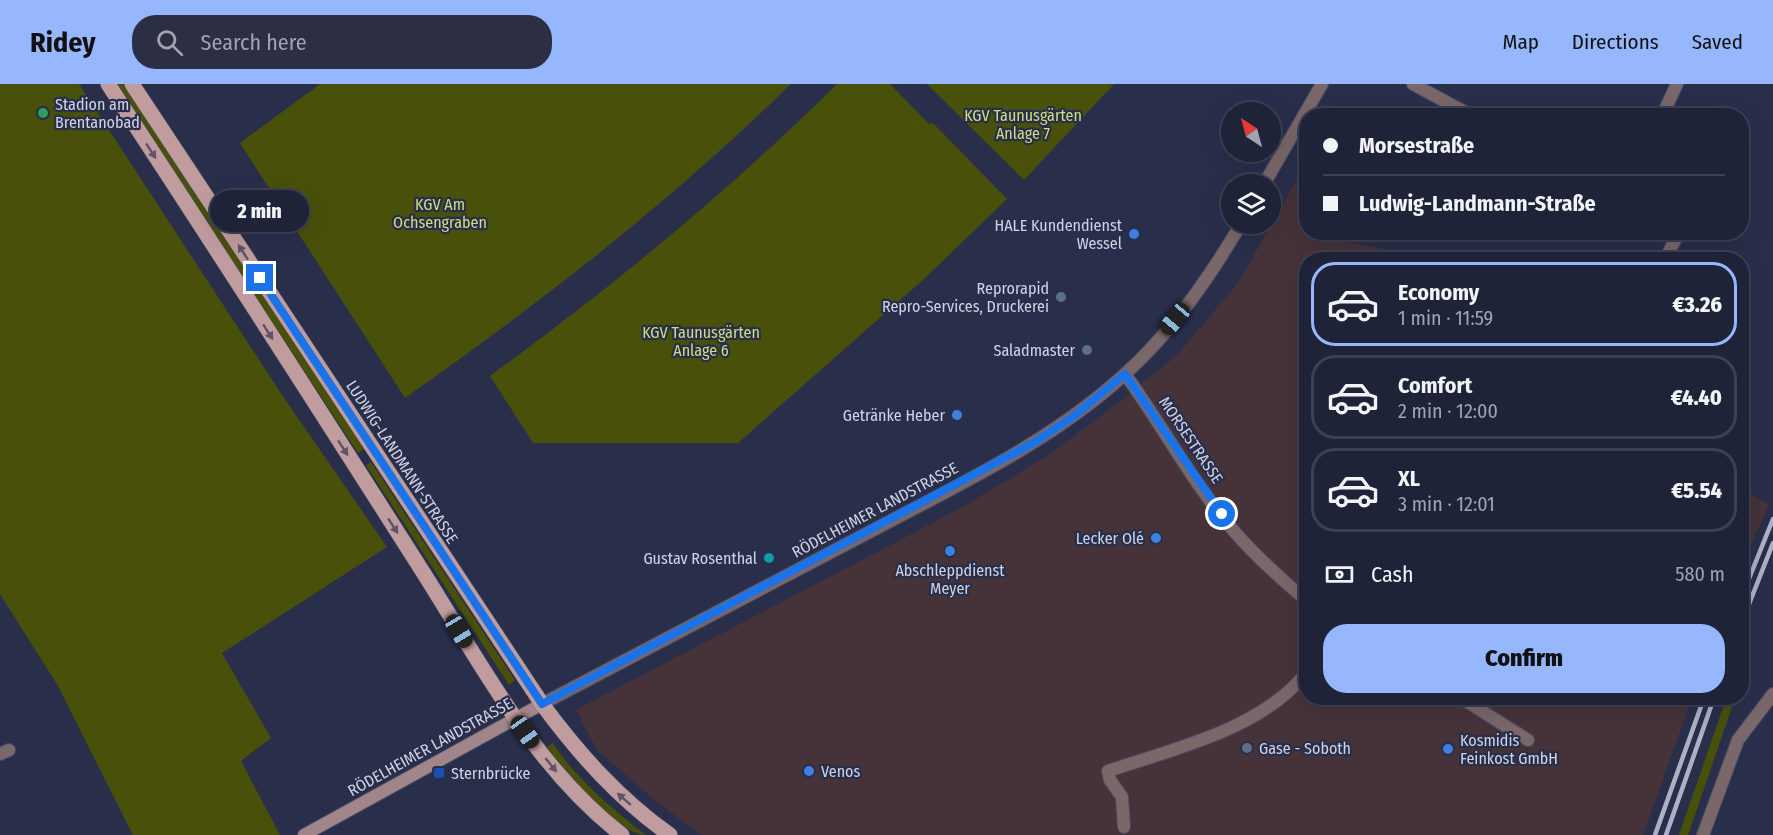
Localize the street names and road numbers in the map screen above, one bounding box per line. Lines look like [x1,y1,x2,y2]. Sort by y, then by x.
street label: LUDWIG-LANDMANN-STRASSE [342,377,462,547]
street label: MORSESTRASSE [1155,393,1227,487]
street label: RÖDELHEIMER LANDSTRASSE [789,458,961,562]
street label: RÖDELHEIMER LANDSTRASSE [344,694,516,800]

